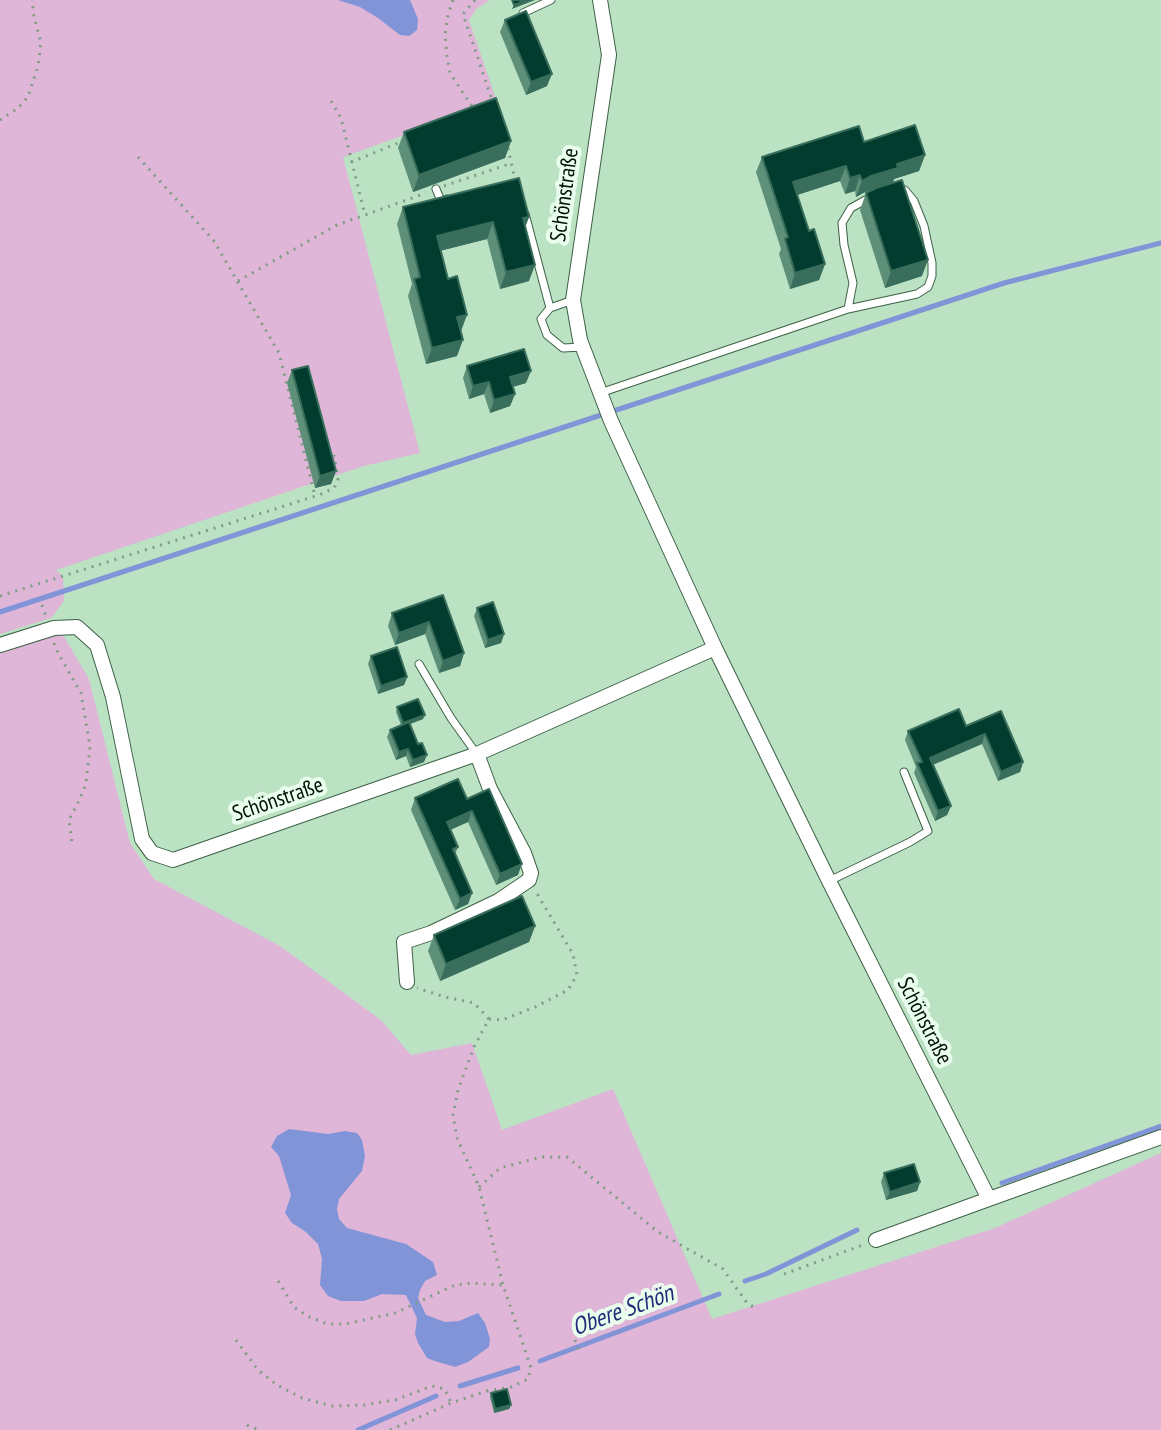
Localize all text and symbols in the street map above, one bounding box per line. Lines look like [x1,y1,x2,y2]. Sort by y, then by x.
street label: Schönstraße [545,147,585,243]
street label: Schönstraße [229,772,327,828]
street label: Schönstraße [891,973,957,1069]
water label: Obere Schön [569,1279,677,1343]

